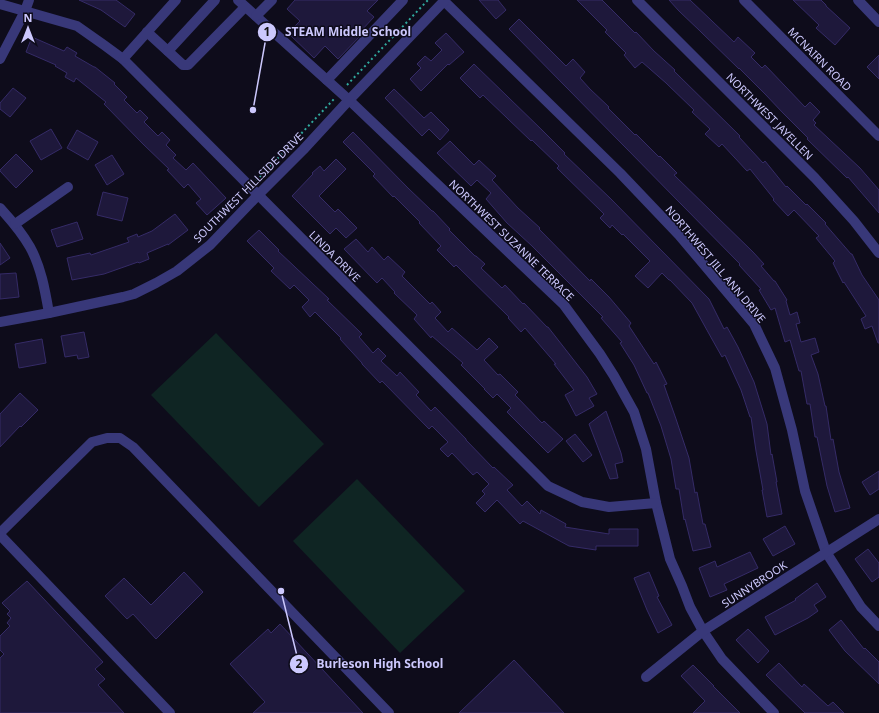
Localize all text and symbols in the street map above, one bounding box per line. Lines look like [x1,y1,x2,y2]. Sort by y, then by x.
north arrow [8,8,48,48]
text: N [24,10,32,25]
callout: STEAM Middle School [257,20,419,44]
text: 1 [264,23,270,40]
text: STEAM Middle School [285,23,411,40]
street label: MCNAIRN ROAD [785,24,855,94]
street label: NORTHWEST JAYELLEN [723,69,817,163]
street label: SOUTHWEST HILLSIDE DRIVE [190,129,306,245]
street label: NORTHWEST SUZANNE TERRACE [446,176,578,304]
street label: NORTHWEST JILL ANN DRIVE [663,202,769,326]
street label: LINDA DRIVE [306,227,364,285]
street label: SUNNYBROOK [718,557,790,611]
callout: Burleson High School [289,652,452,676]
text: 2 [296,655,303,672]
text: Burleson High School [317,655,443,672]

